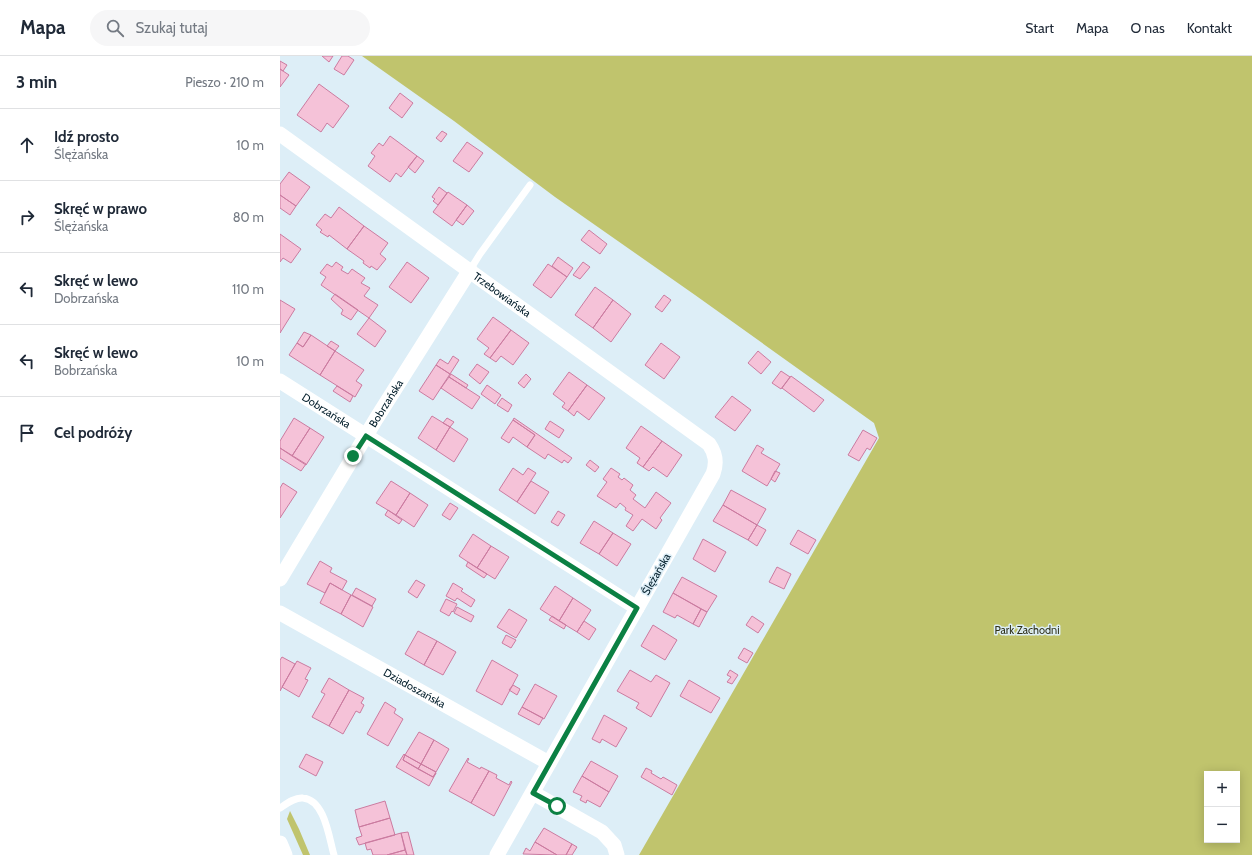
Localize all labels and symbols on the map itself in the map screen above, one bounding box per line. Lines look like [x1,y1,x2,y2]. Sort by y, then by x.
street label: Trzebowiańska [471,269,534,320]
street label: Bobrzańska [366,376,406,430]
street label: Dobrzańska [299,390,354,432]
route end [344,447,362,465]
street label: Ślężańska [638,550,674,597]
park label: Park Zachodni [994,623,1060,637]
street label: Dziadoszańska [381,665,449,711]
route start [548,797,566,815]

